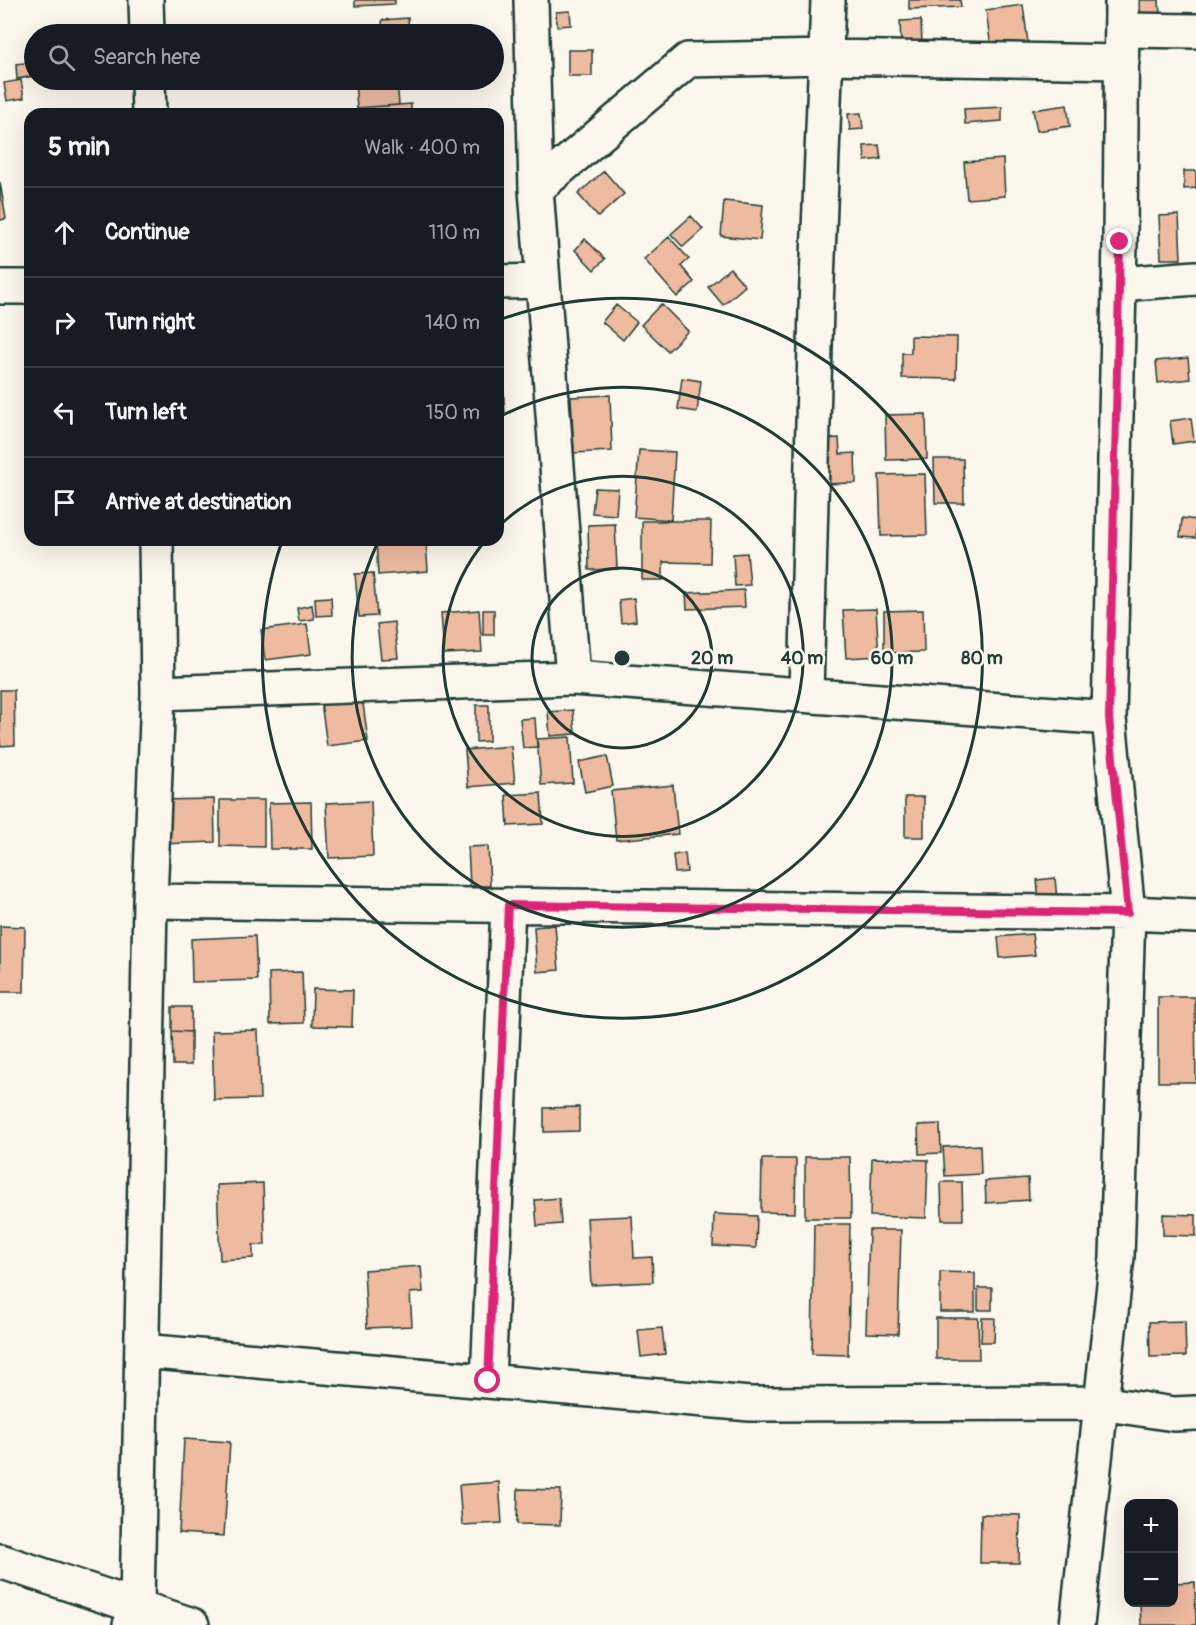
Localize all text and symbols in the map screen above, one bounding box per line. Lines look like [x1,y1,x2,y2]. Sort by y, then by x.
search box [24,24,504,90]
icon: search [45,41,78,74]
text: Search here [93,43,200,71]
text: 5 min [48,131,110,163]
text: Walk · 400 m [364,135,480,160]
icon: ahead [48,216,81,249]
text: Continue [105,218,189,246]
text: 110 m [429,220,480,245]
route end [1106,228,1132,254]
icon: right [48,306,81,339]
text: Turn right [105,308,195,336]
text: 140 m [425,310,480,335]
icon: left [48,396,81,429]
text: Turn left [105,398,187,426]
text: 150 m [426,400,480,425]
icon: arrive [48,486,81,519]
text: Arrive at destination [105,488,291,516]
text: 20 m [691,647,733,670]
text: 40 m [781,647,823,670]
text: 60 m [871,647,913,670]
text: 80 m [961,647,1003,670]
centre of rings [612,648,632,668]
route start [474,1367,500,1393]
map controls [1124,1499,1178,1607]
button: + [1124,1499,1178,1553]
button: − [1124,1553,1178,1607]

